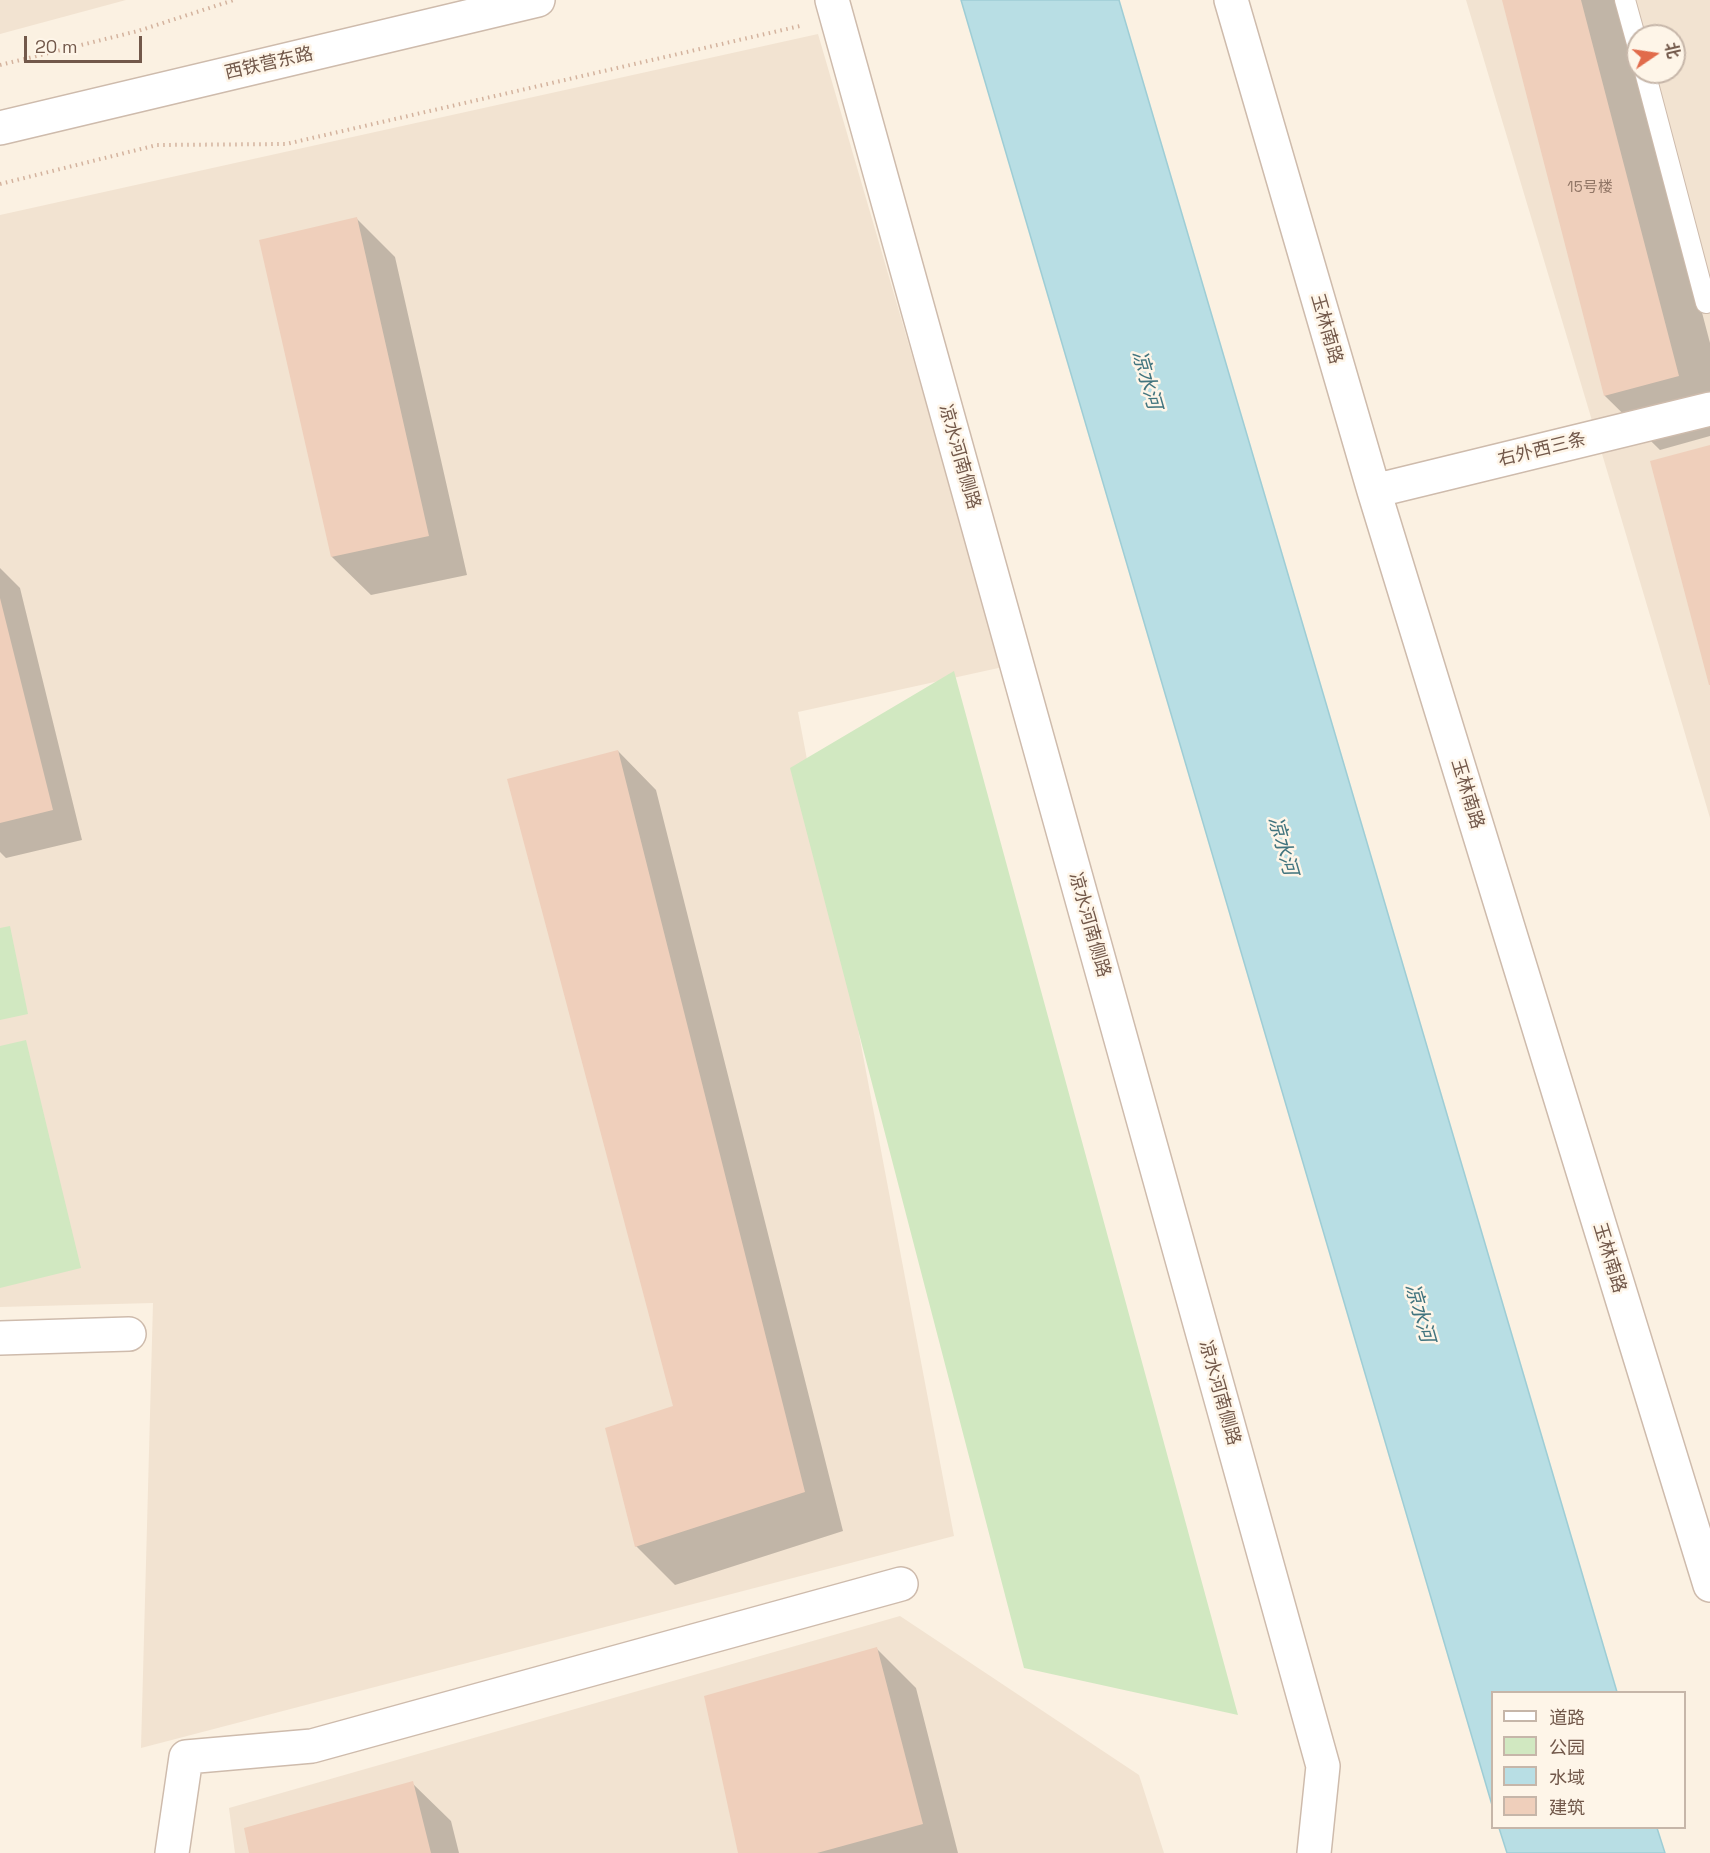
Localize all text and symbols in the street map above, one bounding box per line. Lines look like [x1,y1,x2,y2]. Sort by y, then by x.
scale bar [27,24,146,62]
north arrow [1626,24,1686,84]
text: 20 m [35,35,78,58]
text: 北 [1660,40,1684,60]
street label: 西铁营东路 [223,43,315,85]
house number: 15号楼 [1567,179,1613,197]
street label: 玉林南路 [1306,291,1346,367]
water label: 凉水河 [1126,348,1166,412]
street label: 凉水河南侧路 [934,402,984,512]
street label: 右外西三条 [1496,429,1588,471]
street label: 玉林南路 [1446,756,1488,832]
water label: 凉水河 [1262,814,1302,878]
street label: 凉水河南侧路 [1064,870,1114,980]
street label: 玉林南路 [1588,1220,1630,1296]
water label: 凉水河 [1399,1281,1439,1345]
street label: 凉水河南侧路 [1194,1338,1244,1448]
legend [1491,1691,1686,1829]
text: 道路 [1549,1706,1585,1729]
text: 公园 [1549,1736,1585,1759]
text: 水域 [1549,1766,1585,1789]
text: 建筑 [1549,1796,1585,1819]

